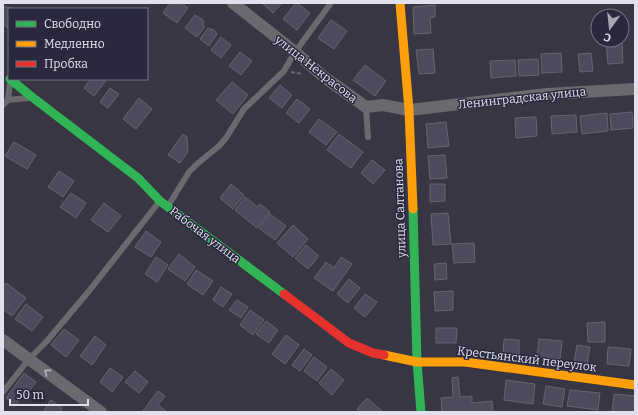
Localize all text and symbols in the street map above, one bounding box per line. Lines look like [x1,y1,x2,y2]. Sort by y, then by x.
legend [8,8,148,80]
north arrow [590,8,630,48]
text: Свободно [44,17,101,31]
text: С [602,30,613,44]
street label: улица Некрасова [271,32,360,106]
text: Медленно [44,37,105,51]
text: Пробка [44,57,88,71]
street label: Ленинградская улица [457,84,587,112]
street label: улица Салтанова [391,158,409,259]
street label: Рабочая улица [167,204,243,266]
street label: Крестьянский переулок [456,343,598,375]
one-way arrow [44,370,51,377]
scale bar [10,381,88,407]
text: 50 m [16,388,45,402]

